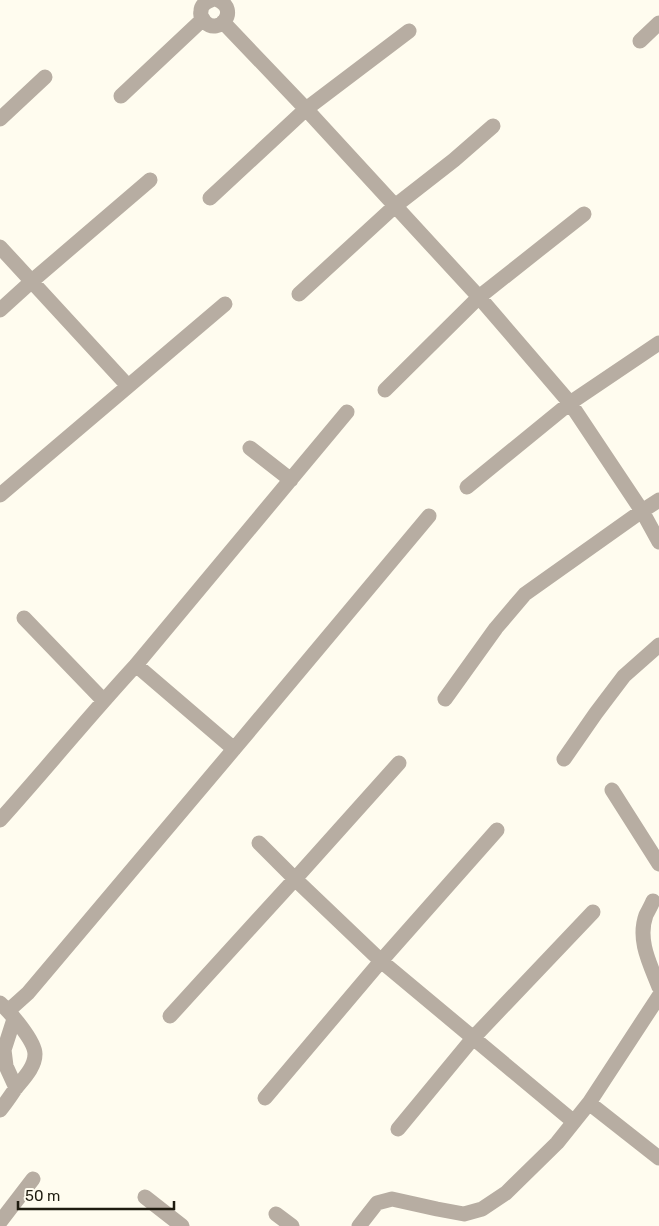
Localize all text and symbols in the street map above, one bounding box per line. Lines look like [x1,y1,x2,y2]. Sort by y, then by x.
scale bar [18,1178,174,1210]
text: 50 m [25,1187,60,1205]

